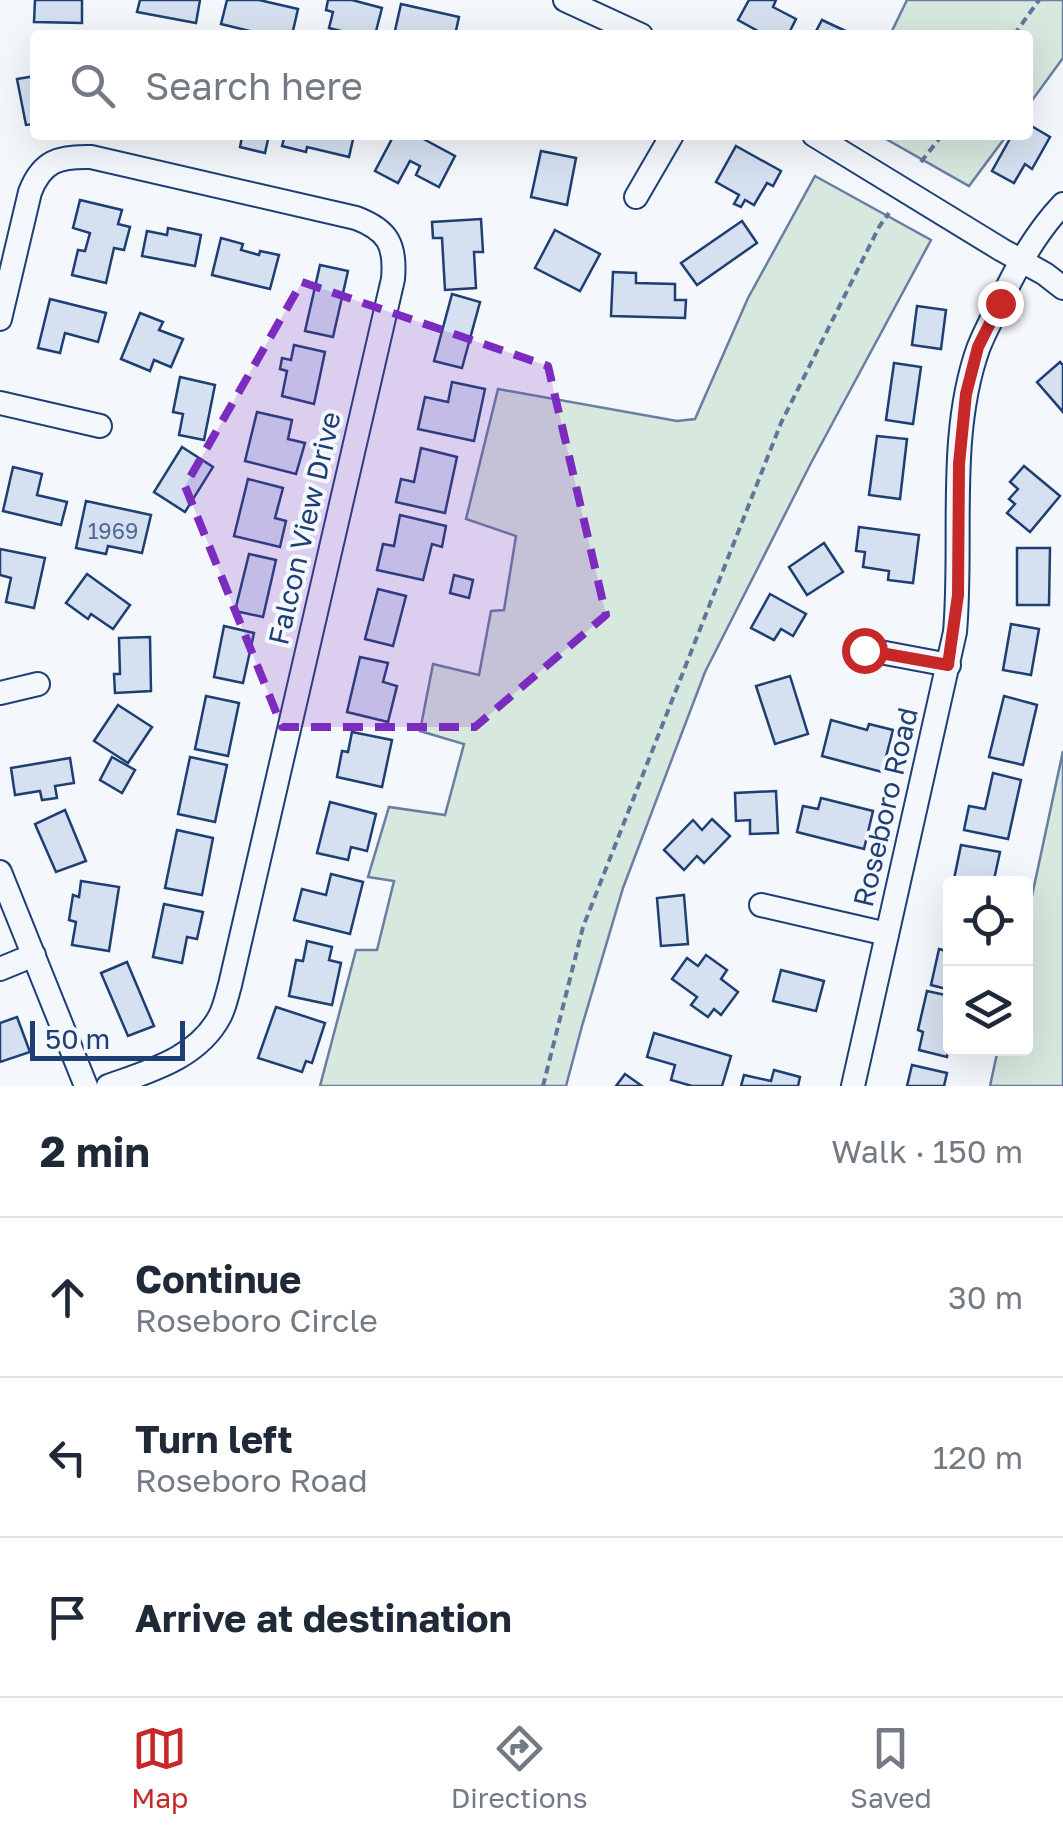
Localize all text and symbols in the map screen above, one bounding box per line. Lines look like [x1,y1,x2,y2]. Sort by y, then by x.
search box [30,30,1033,140]
icon: search [65,58,120,113]
text: Search here [145,63,363,108]
route end [978,281,1024,327]
street label: Falcon View Drive [261,408,347,648]
house number: 1969 [88,517,138,544]
route start [842,628,888,674]
street label: Roseboro Road [846,704,924,910]
map controls [943,876,1033,1056]
button: locate [943,876,1033,966]
button: layers [943,966,1033,1056]
scale bar [30,1016,185,1060]
text: 50 m [45,1022,110,1055]
text: 2 min [40,1126,150,1176]
text: Walk · 150 m [831,1132,1023,1170]
text: Continue [135,1256,301,1301]
icon: ahead [40,1270,95,1325]
text: 30 m [948,1278,1023,1316]
text: Roseboro Circle [135,1301,378,1339]
text: Turn left [135,1416,293,1461]
icon: left [40,1430,95,1485]
text: 120 m [933,1438,1023,1476]
text: Roseboro Road [135,1461,368,1499]
icon: arrive [40,1590,95,1645]
text: Arrive at destination [135,1595,512,1640]
tab: Map [131,1721,188,1814]
tab: Directions [451,1721,588,1814]
tab: Saved [850,1721,932,1814]

